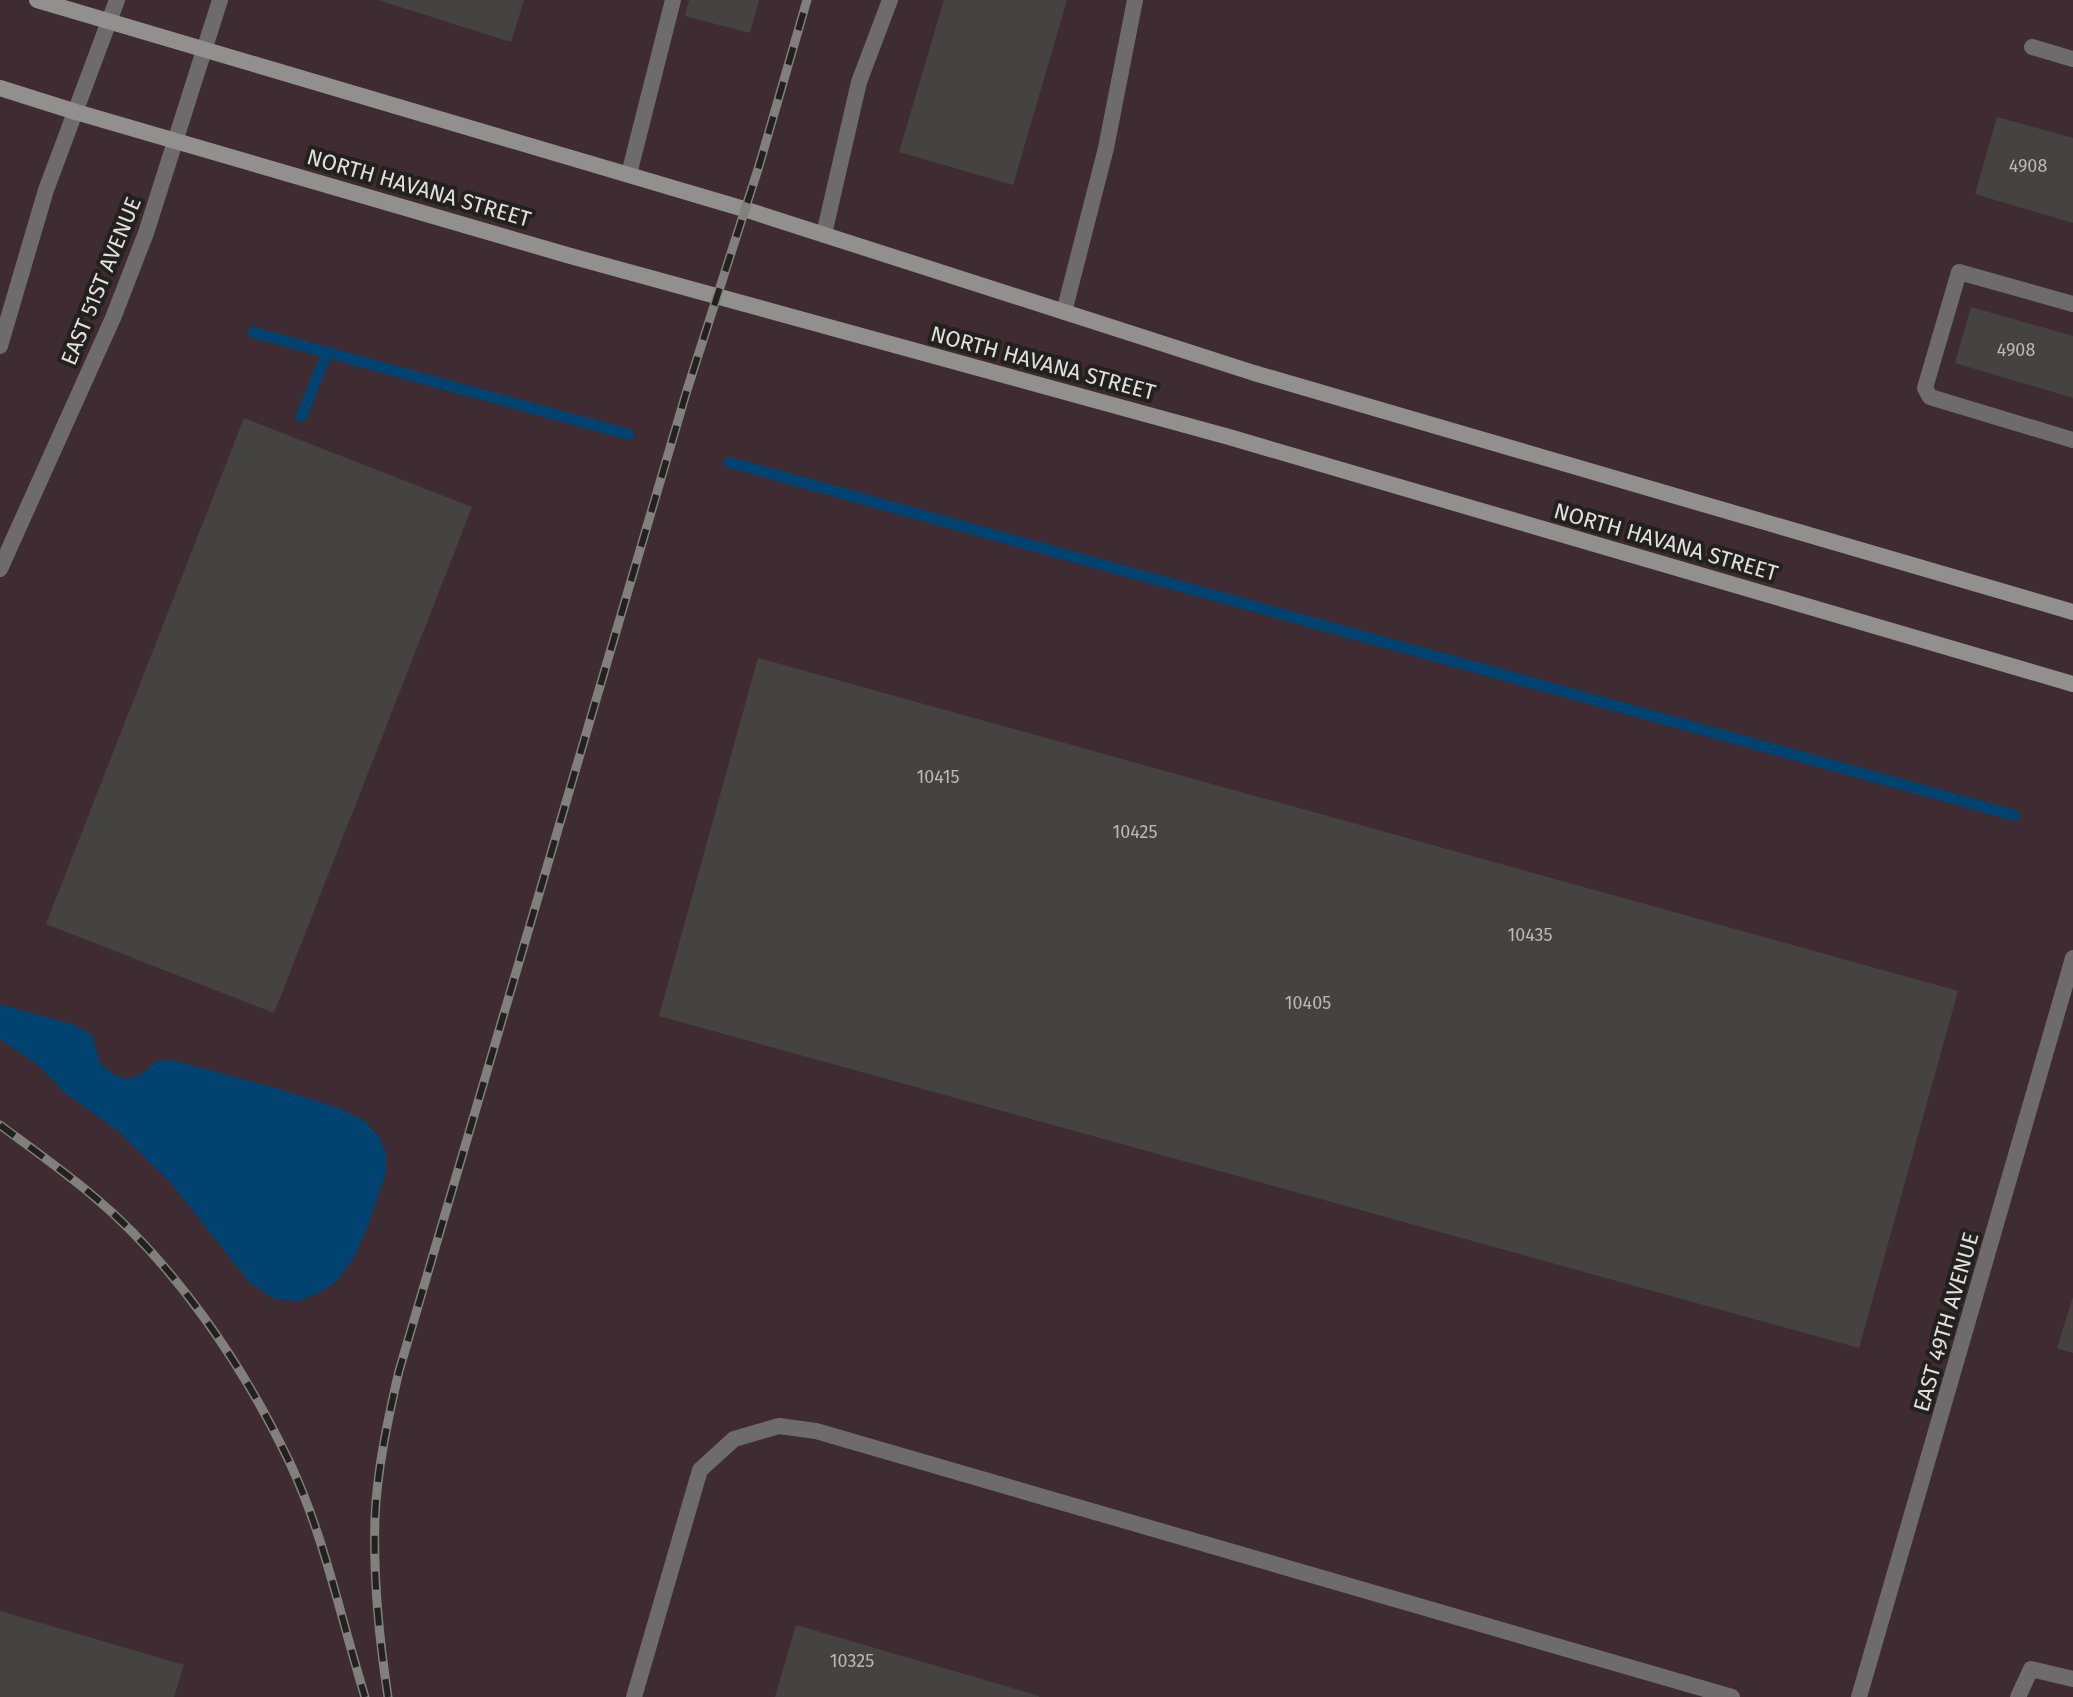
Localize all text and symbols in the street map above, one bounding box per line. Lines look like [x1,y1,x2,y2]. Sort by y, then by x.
street label: NORTH HAVANA STREET [304,143,535,233]
house number: 4908 [2009,155,2047,177]
street label: EAST 51ST AVENUE [55,193,147,369]
street label: NORTH HAVANA STREET [928,320,1159,406]
house number: 4908 [1997,339,2035,361]
street label: NORTH HAVANA STREET [1551,497,1782,587]
house number: 10415 [916,766,960,788]
house number: 10425 [1113,821,1157,843]
house number: 10435 [1507,924,1553,946]
house number: 10405 [1285,992,1331,1014]
street label: EAST 49TH AVENUE [1907,1229,1985,1415]
house number: 10325 [830,1650,874,1672]

